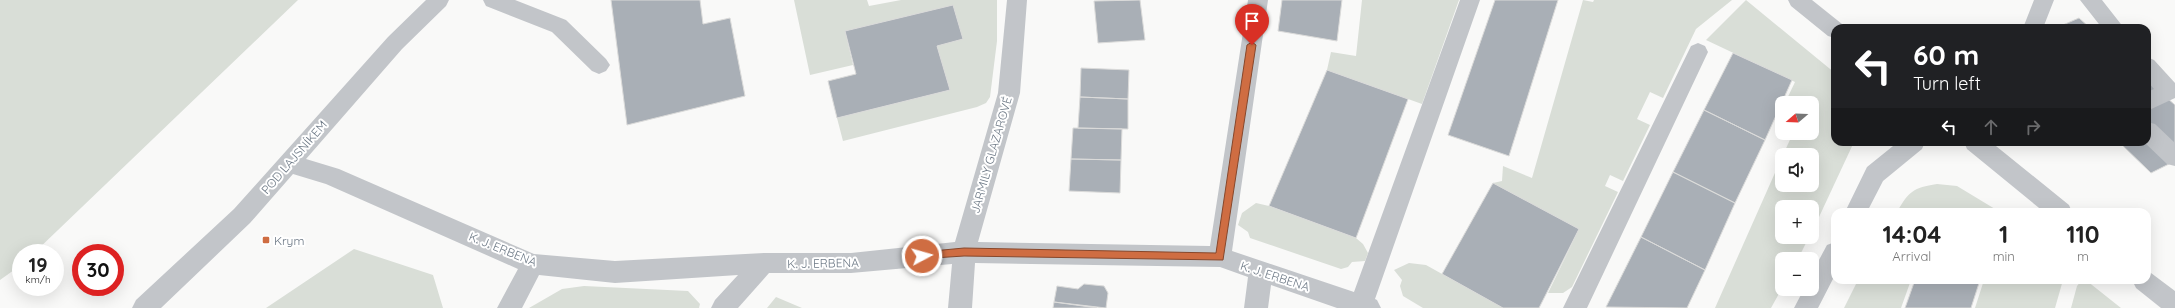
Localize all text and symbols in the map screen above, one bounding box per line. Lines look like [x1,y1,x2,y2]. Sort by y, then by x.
pin [1235,4,1269,45]
icon: arrive [1241,10,1263,32]
text: 60 m [1913,37,1979,72]
icon: left [1847,40,1899,92]
text: Turn left [1913,72,1981,95]
street label: JARMILY GLAZAROVÉ [967,95,1015,215]
north arrow [1775,96,1819,140]
map controls [1775,96,1819,296]
icon: left [1938,116,1960,138]
icon: ahead [1980,116,2002,138]
icon: right [2022,116,2044,138]
street label: POD LAJSNÍKEM [258,117,330,197]
button: sound [1775,148,1819,192]
button: + [1775,200,1819,244]
text: 14:04 [1882,219,1941,249]
text: 1 [1999,219,2008,249]
text: 110 [2066,219,2100,249]
street label: K. J. ERBENA [467,229,539,269]
place label: Krym [274,233,304,248]
marker: Krym [261,235,271,245]
position arrow [901,235,943,277]
speed limit sign: 30 [72,244,124,296]
text: Arrival [1892,248,1931,264]
text: min [1993,248,2015,264]
text: m [2077,248,2089,264]
text: 19 [28,252,48,277]
button: − [1775,252,1819,296]
street label: K. J. ERBENA [787,255,859,271]
street label: K. J. ERBENA [1239,258,1312,294]
text: km/h [25,273,51,286]

